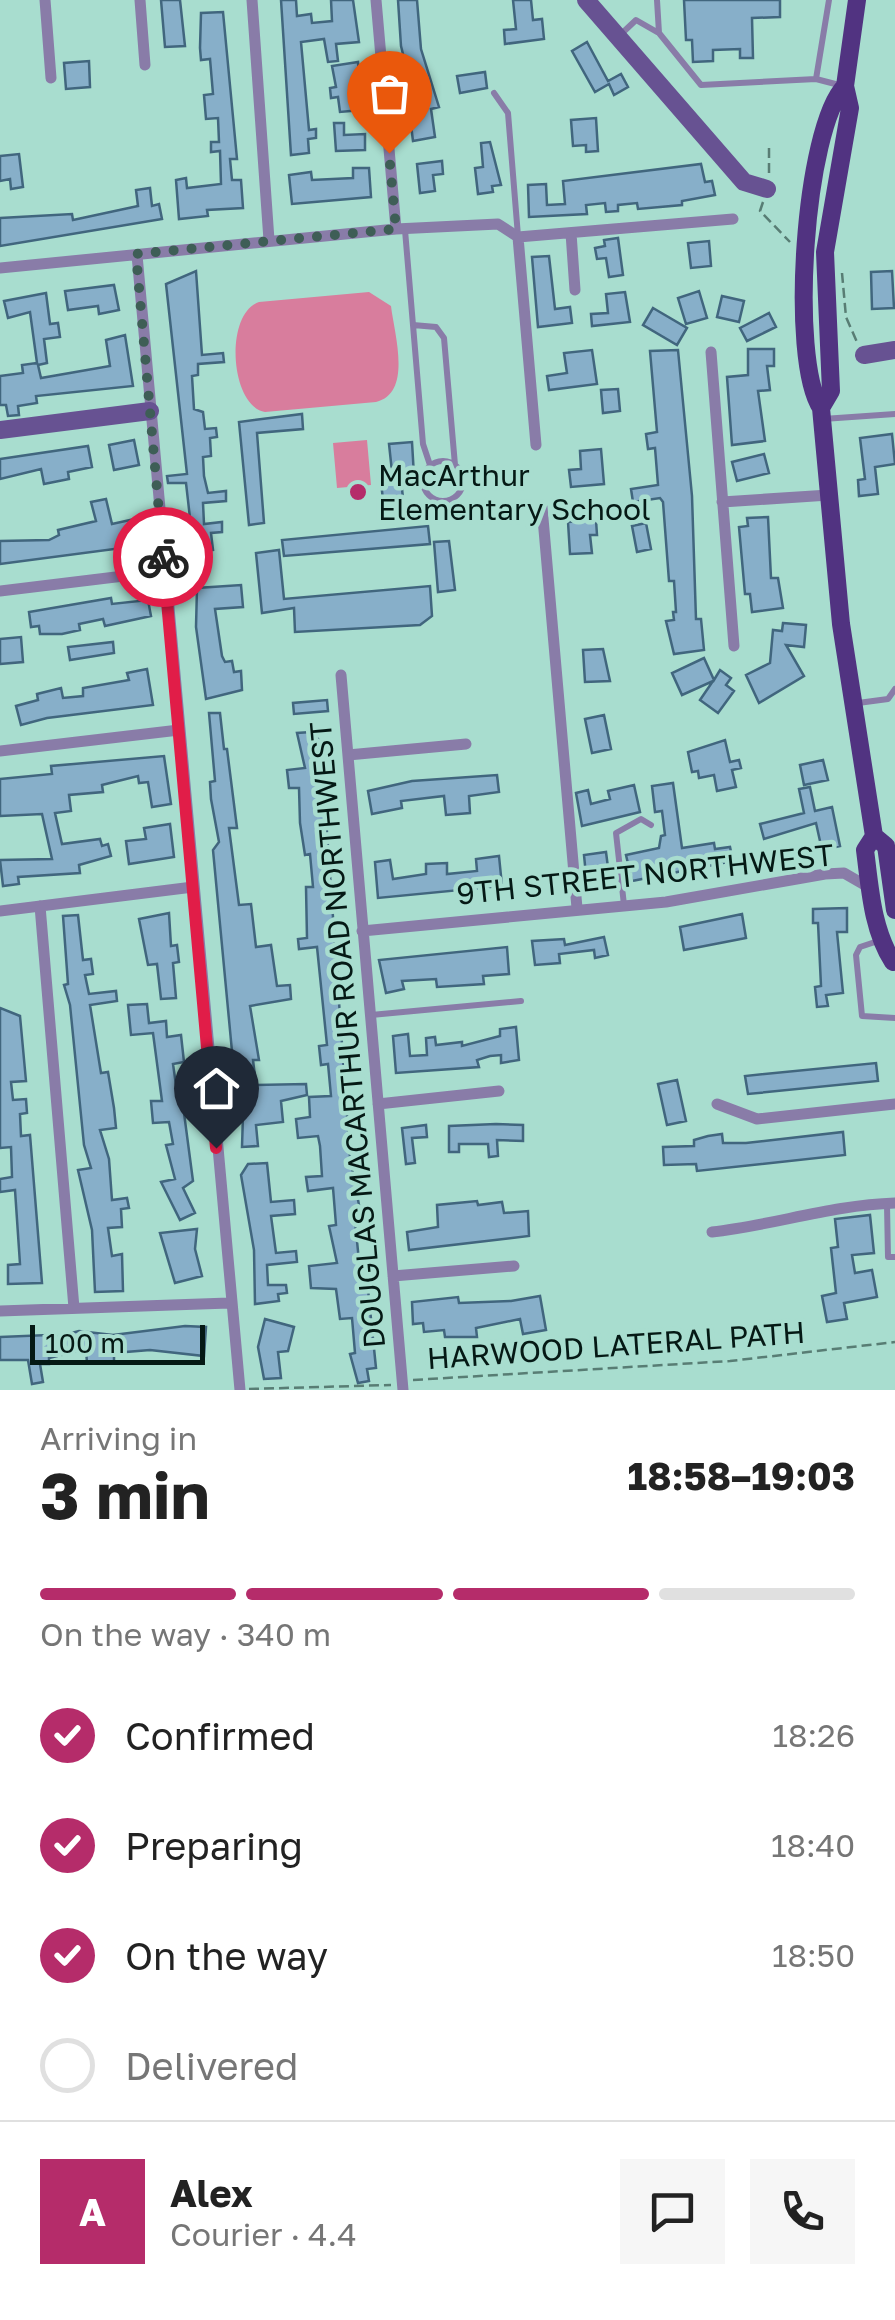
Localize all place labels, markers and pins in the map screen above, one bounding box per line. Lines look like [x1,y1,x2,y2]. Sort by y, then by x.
pin [347,51,432,154]
place label: MacArthur Elementary School [378,457,651,527]
marker: MacArthur Elementary School [347,481,369,503]
pin [174,1046,259,1149]

